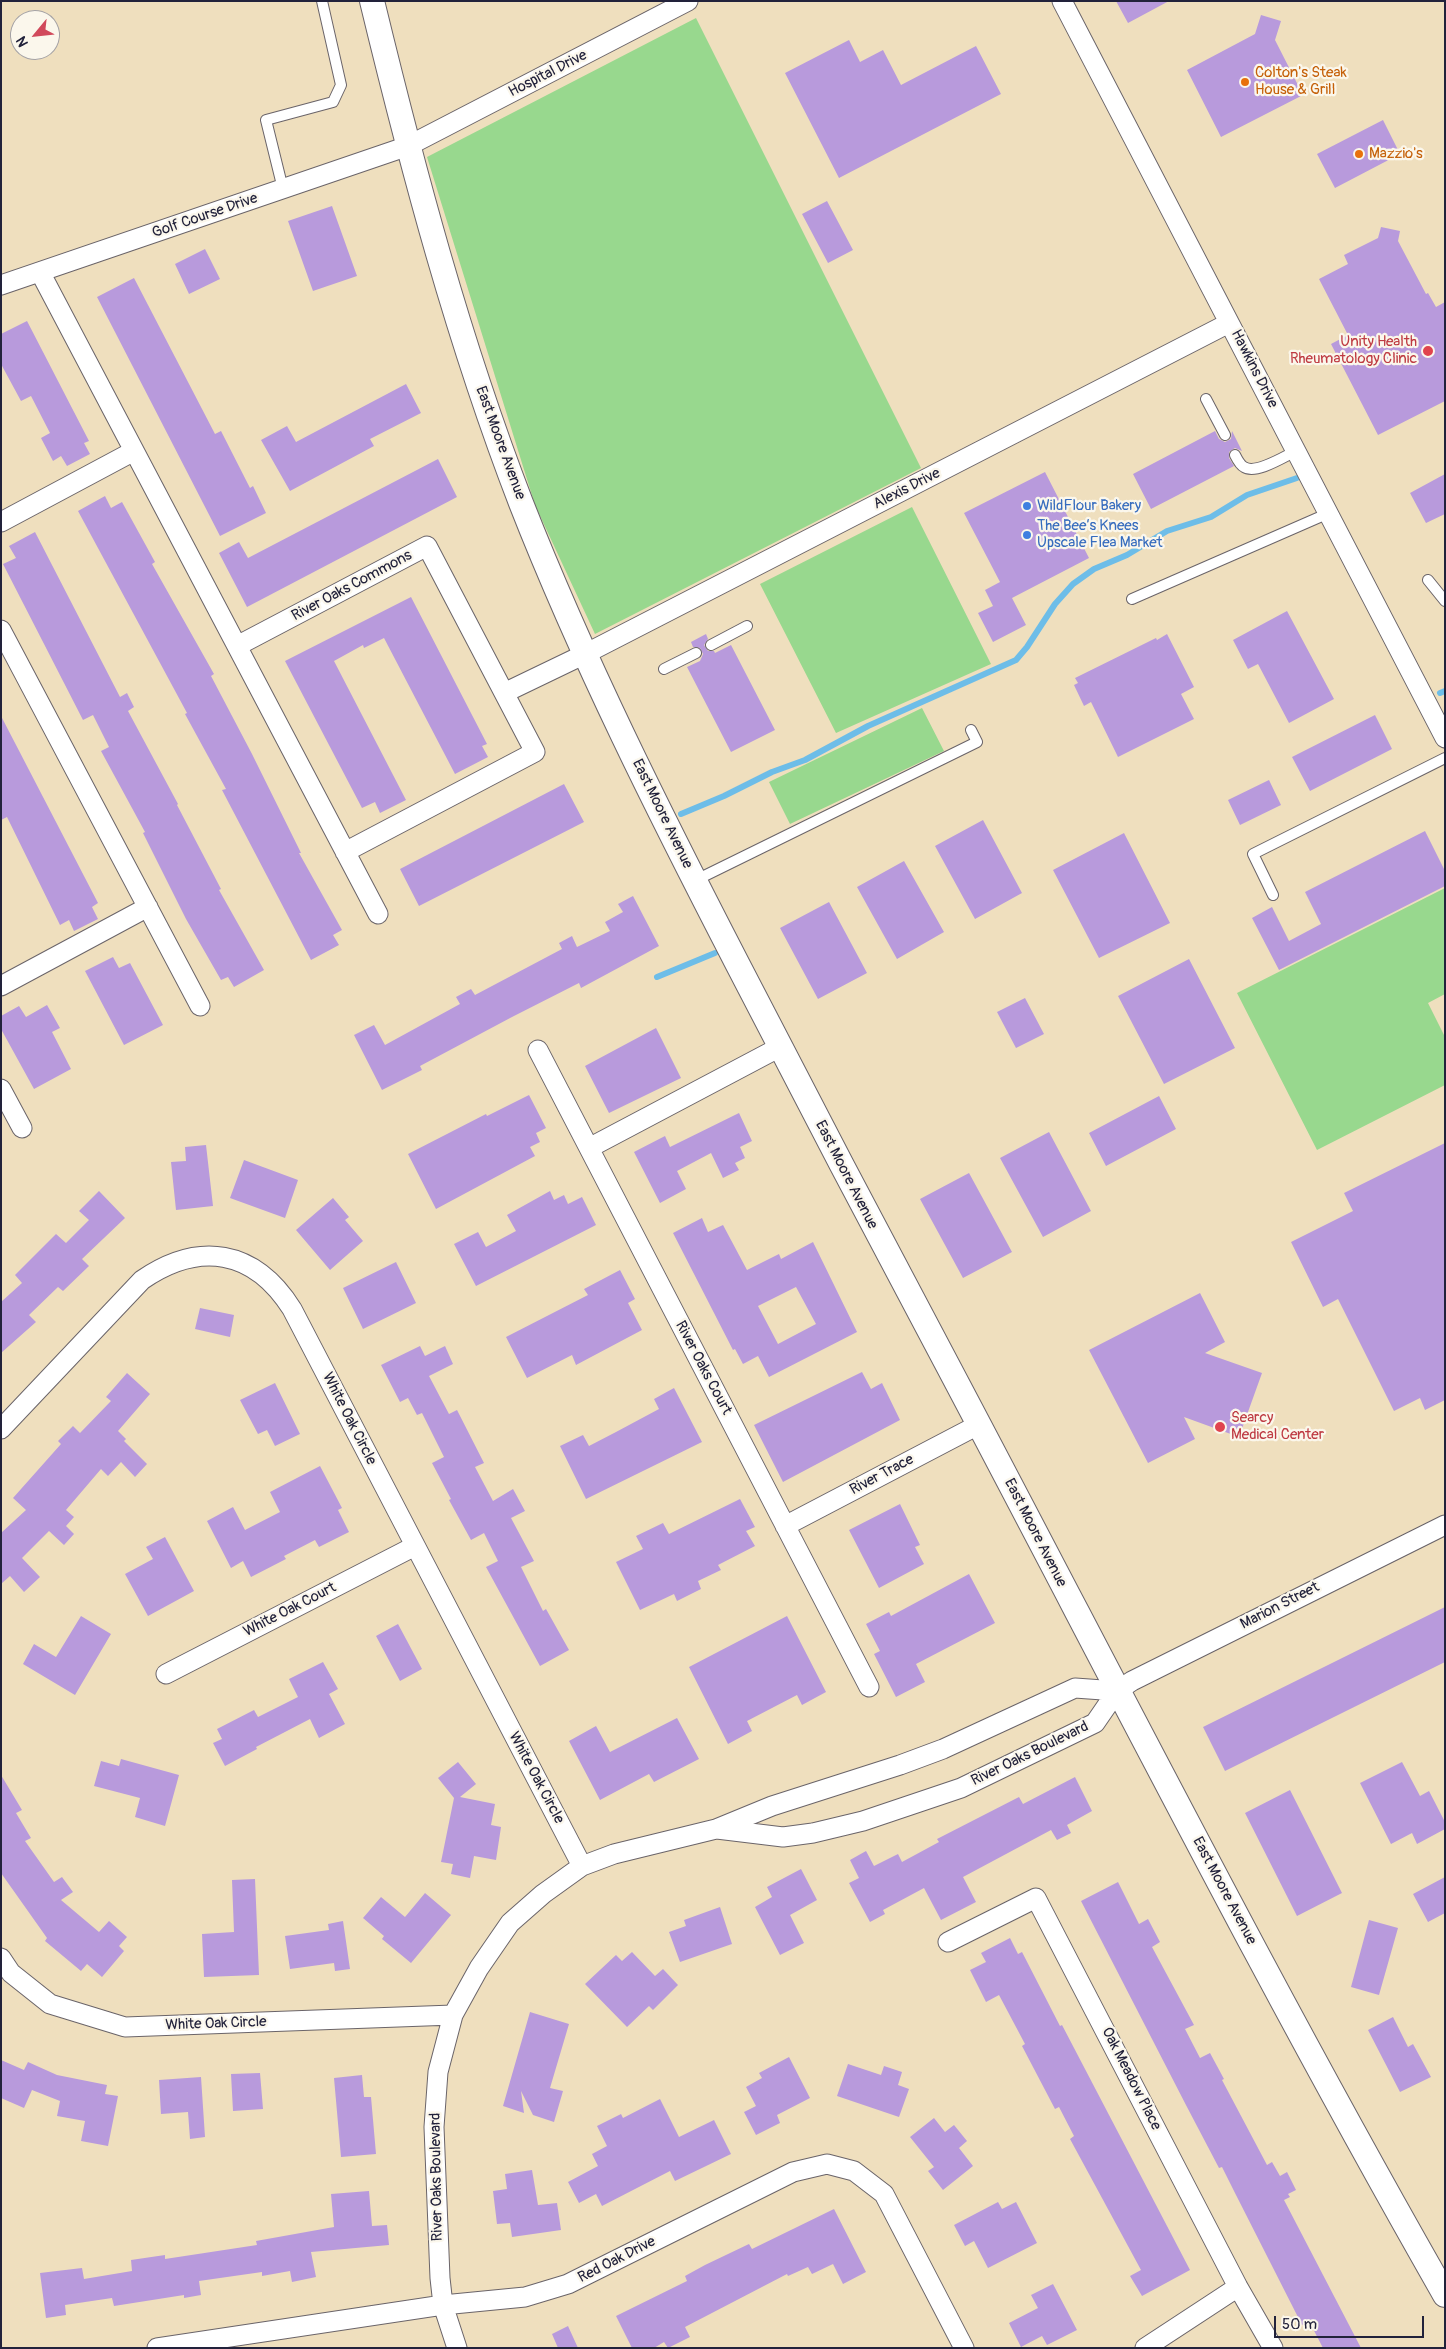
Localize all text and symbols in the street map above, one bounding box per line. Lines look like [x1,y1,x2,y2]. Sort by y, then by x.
north arrow [10,10,60,60]
text: N [12,34,32,50]
street label: Hospital Drive [506,46,590,102]
place label: Colton's Steak House & Grill [1255,64,1347,99]
marker: Colton's Steak House & Grill [1239,76,1251,88]
place label: Mazzio's [1369,145,1423,163]
marker: Mazzio's [1353,148,1365,160]
street label: Golf Course Drive [150,190,260,242]
street label: Hawkins Drive [1227,327,1281,411]
place label: Unity Health Rheumatology Clinic [1290,333,1417,368]
marker: Unity Health Rheumatology Clinic [1421,344,1435,358]
street label: East Moore Avenue [471,384,529,502]
street label: Alexis Drive [870,464,944,514]
place label: WildFlour Bakery [1037,497,1141,515]
marker: WildFlour Bakery [1021,500,1033,512]
place label: The Bee’s Knees Upscale Flea Market [1037,517,1163,552]
marker: The Bee’s Knees Upscale Flea Market [1021,529,1033,541]
street label: River Oaks Commons [289,547,415,625]
street label: East Moore Avenue [628,756,696,872]
street label: East Moore Avenue [811,1118,881,1232]
street label: River Oaks Court [671,1318,735,1418]
street label: White Oak Circle [318,1370,380,1468]
place label: Searcy Medical Center [1231,1409,1324,1444]
marker: Searcy Medical Center [1213,1420,1227,1434]
street label: River Trace [847,1451,917,1499]
street label: East Moore Avenue [1000,1476,1070,1590]
street label: Marion Street [1238,1578,1322,1634]
street label: White Oak Court [241,1579,339,1641]
street label: River Oaks Boulevard [968,1718,1092,1790]
street label: White Oak Circle [504,1729,568,1827]
street label: East Moore Avenue [1188,1834,1260,1948]
street label: White Oak Circle [165,2013,267,2035]
street label: Oak Meadow Place [1097,2024,1165,2134]
street label: River Oaks Boulevard [427,2113,447,2241]
street label: Red Oak Drive [575,2233,659,2287]
scale bar [1276,2306,1426,2338]
text: 50 m [1282,2315,1317,2334]

